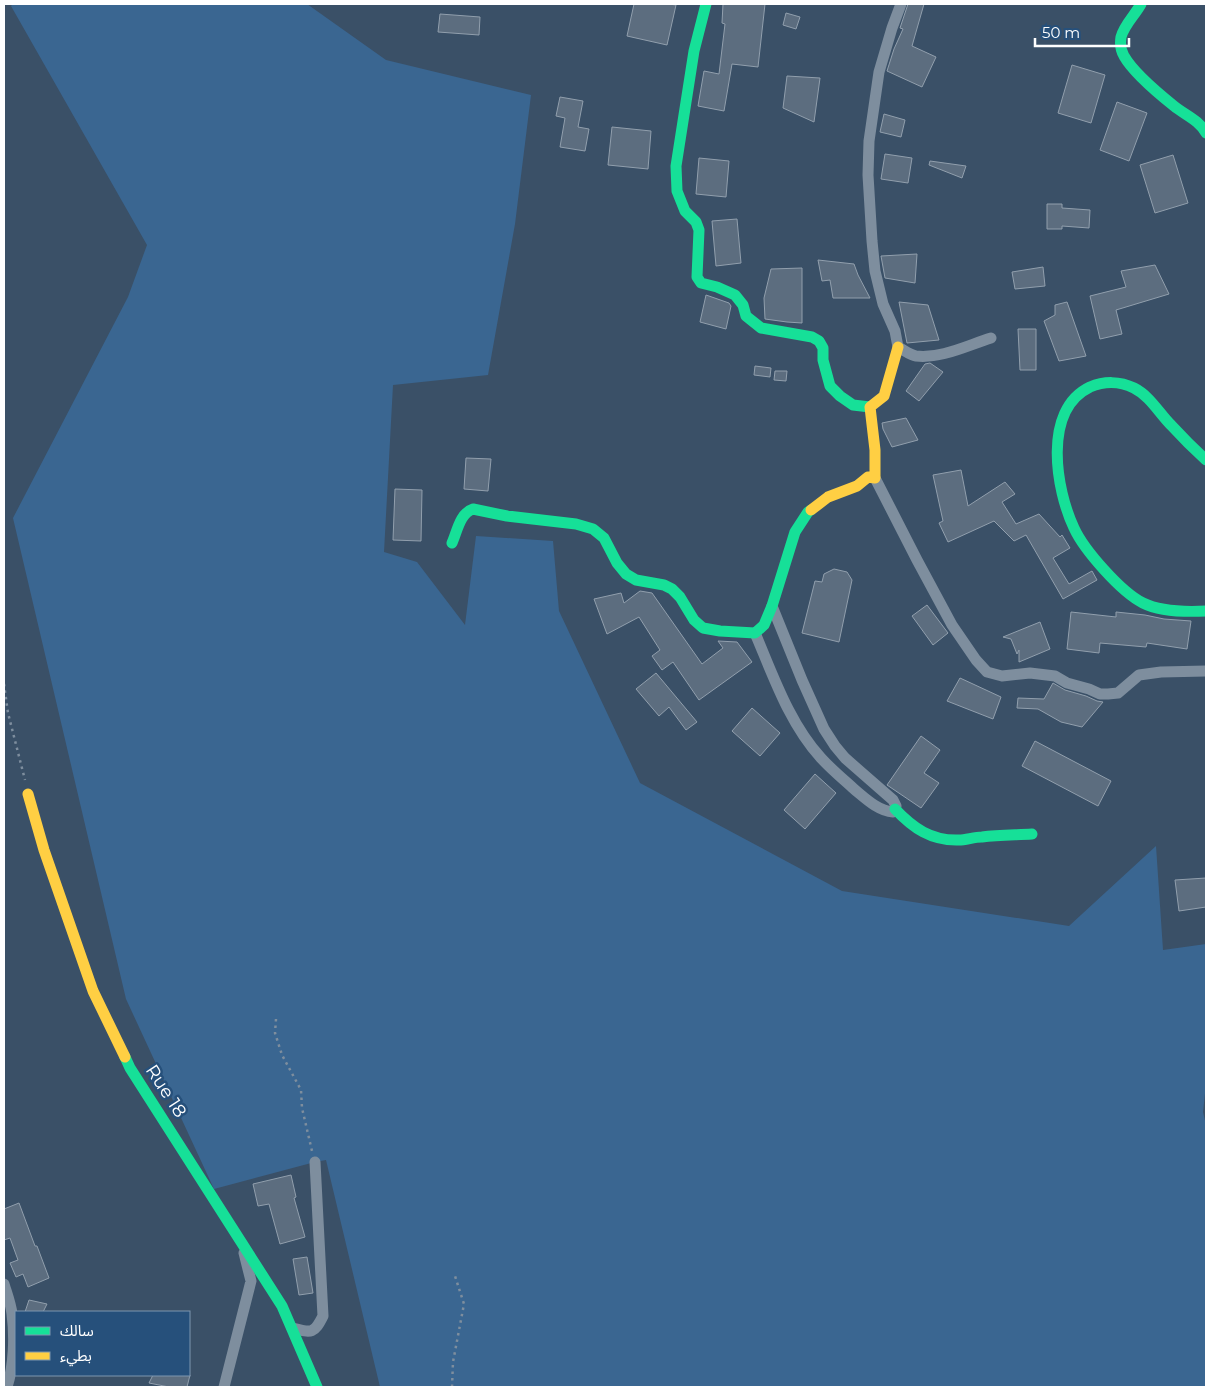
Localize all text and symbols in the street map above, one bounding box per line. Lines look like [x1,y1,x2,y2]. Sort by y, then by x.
scale bar [1035,15,1129,47]
text: 50 m [1042,23,1080,42]
street label: Rue 18 [141,1060,191,1122]
legend [15,1311,190,1376]
text: سالك [60,1321,94,1340]
text: بطيء [60,1346,92,1367]

